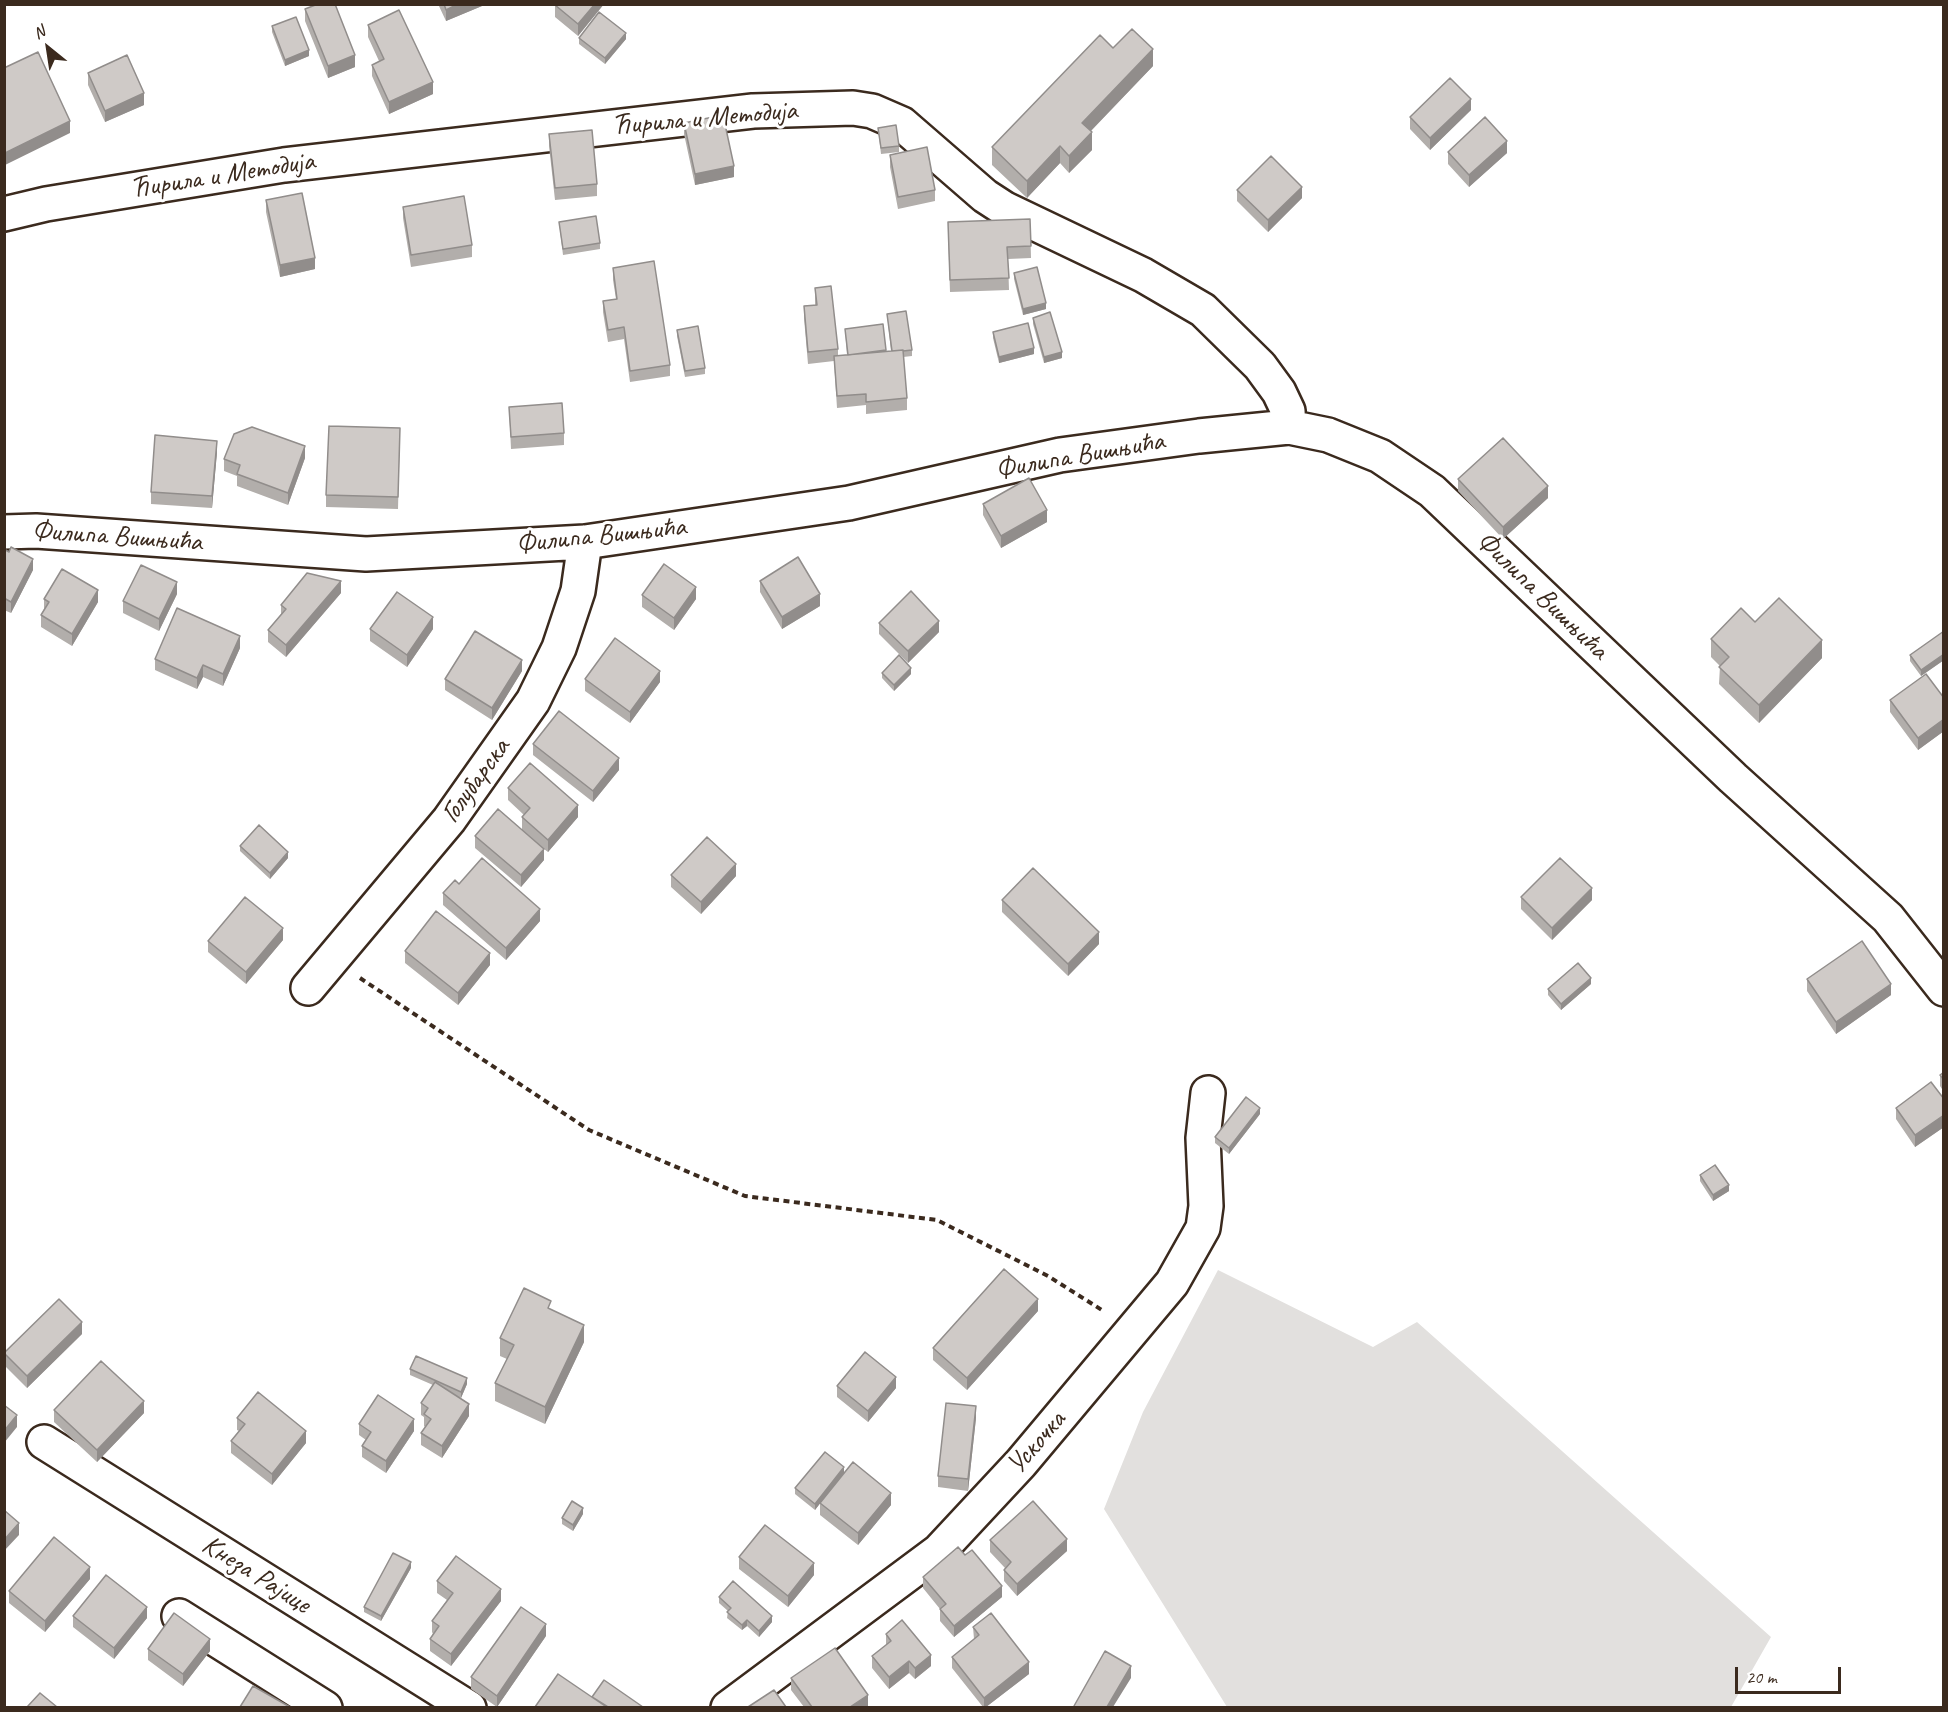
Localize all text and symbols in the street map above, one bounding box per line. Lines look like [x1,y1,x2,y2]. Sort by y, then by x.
north arrow [18,18,78,78]
text: N [30,21,48,44]
street label: Ћирила и Методија [609,94,799,144]
street label: Ћирила и Методија [127,145,317,207]
street label: Филипа Вишњића [993,425,1167,487]
street label: Филипа Вишњића [514,510,688,562]
street label: Филипа Вишњића [31,514,203,560]
street label: Филипа Вишњића [1469,525,1615,667]
street label: Голубарска [434,732,518,830]
street label: Ускочка [1000,1404,1074,1482]
street label: Кнеза Рајице [195,1528,317,1622]
scale bar [1738,1655,1844,1693]
text: 20 m [1746,1666,1777,1688]

